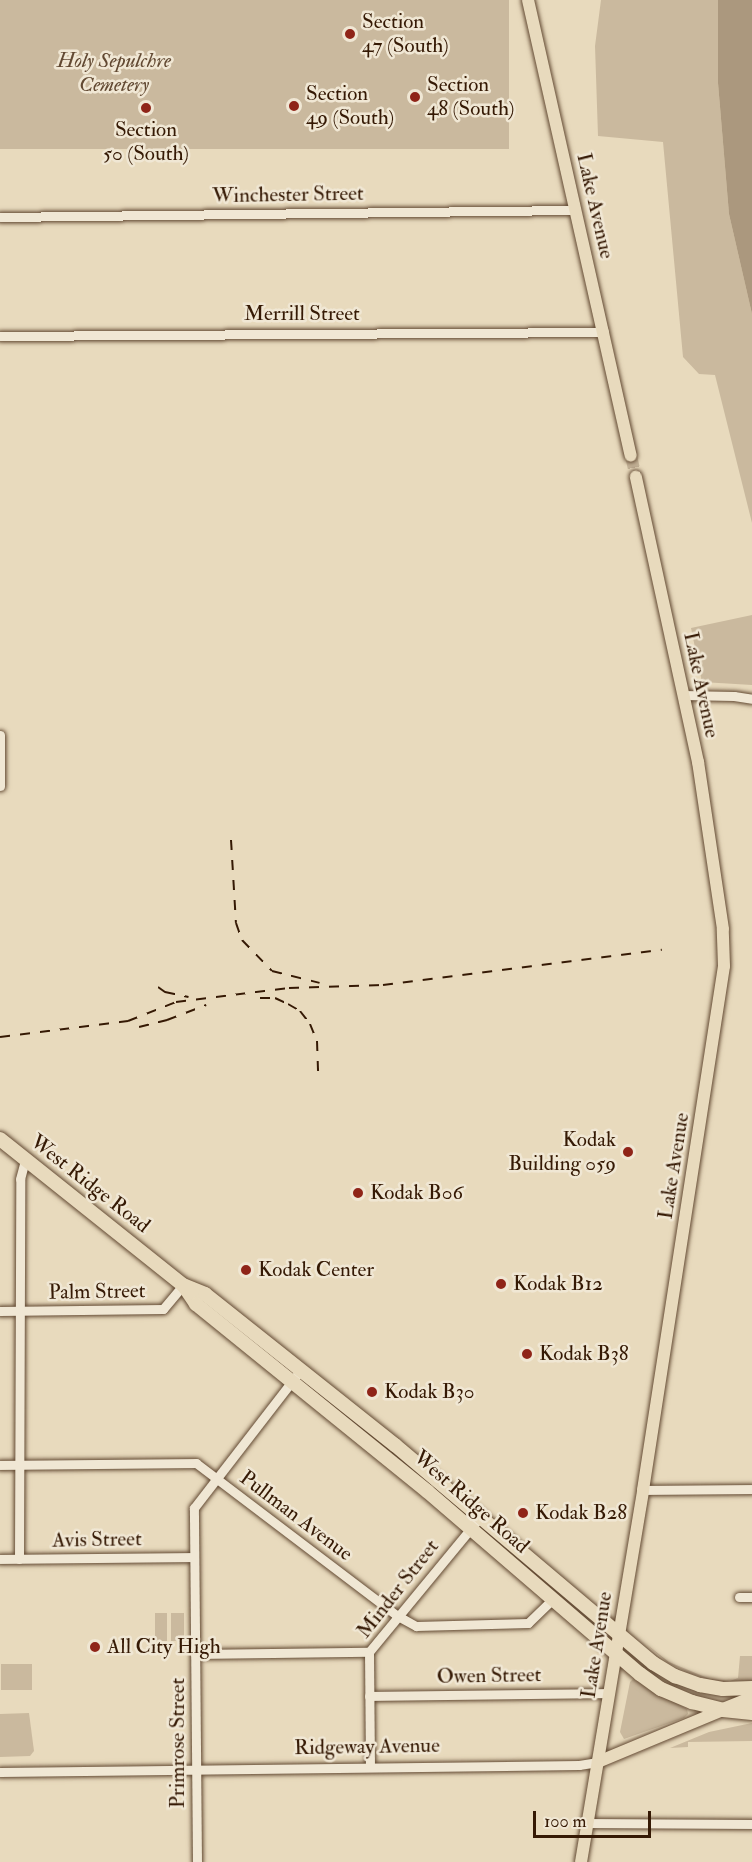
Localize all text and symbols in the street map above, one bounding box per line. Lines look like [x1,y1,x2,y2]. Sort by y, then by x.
place label: Section 47 (South) [362,9,449,59]
marker: Section 47 (South) [343,27,357,41]
park label: Holy Sepulchre Cemetery [57,48,171,98]
place label: Section 48 (South) [427,72,514,122]
place label: Section 49 (South) [306,81,394,131]
marker: Section 48 (South) [408,90,422,104]
marker: Section 49 (South) [287,99,301,113]
marker: Section 50 (South) [139,101,153,115]
place label: Section 50 (South) [103,117,189,167]
street label: Lake Avenue [571,151,619,261]
street label: Winchester Street [212,181,364,209]
street label: Merrill Street [244,301,360,327]
street label: Lake Avenue [677,630,725,740]
street label: Lake Avenue [653,1111,695,1221]
place label: Kodak Building 059 [508,1127,616,1177]
street label: West Ridge Road [25,1129,155,1239]
marker: Kodak Building 059 [621,1145,635,1159]
place label: Kodak B06 [370,1180,463,1206]
marker: Kodak B06 [351,1186,365,1200]
place label: Kodak Center [258,1257,374,1283]
marker: Kodak Center [239,1263,253,1277]
place label: Kodak B12 [513,1271,603,1297]
marker: Kodak B12 [494,1277,508,1291]
street label: Palm Street [48,1279,146,1305]
place label: Kodak B38 [539,1341,629,1367]
marker: Kodak B38 [520,1347,534,1361]
place label: Kodak B30 [384,1379,474,1405]
marker: Kodak B30 [365,1385,379,1399]
street label: West Ridge Road [408,1445,534,1559]
street label: Pullman Avenue [235,1465,357,1567]
place label: Kodak B28 [535,1500,627,1526]
marker: Kodak B28 [516,1506,530,1520]
street label: Avis Street [52,1527,142,1553]
street label: Minder Street [352,1534,444,1644]
street label: Lake Avenue [576,1590,618,1700]
place label: All City High [107,1634,221,1660]
marker: All City High [88,1640,102,1654]
street label: Owen Street [437,1662,541,1690]
street label: Primrose Street [165,1678,191,1808]
street label: Ridgeway Avenue [294,1733,440,1761]
scale bar [536,1799,654,1837]
text: 100 m [544,1810,587,1833]

